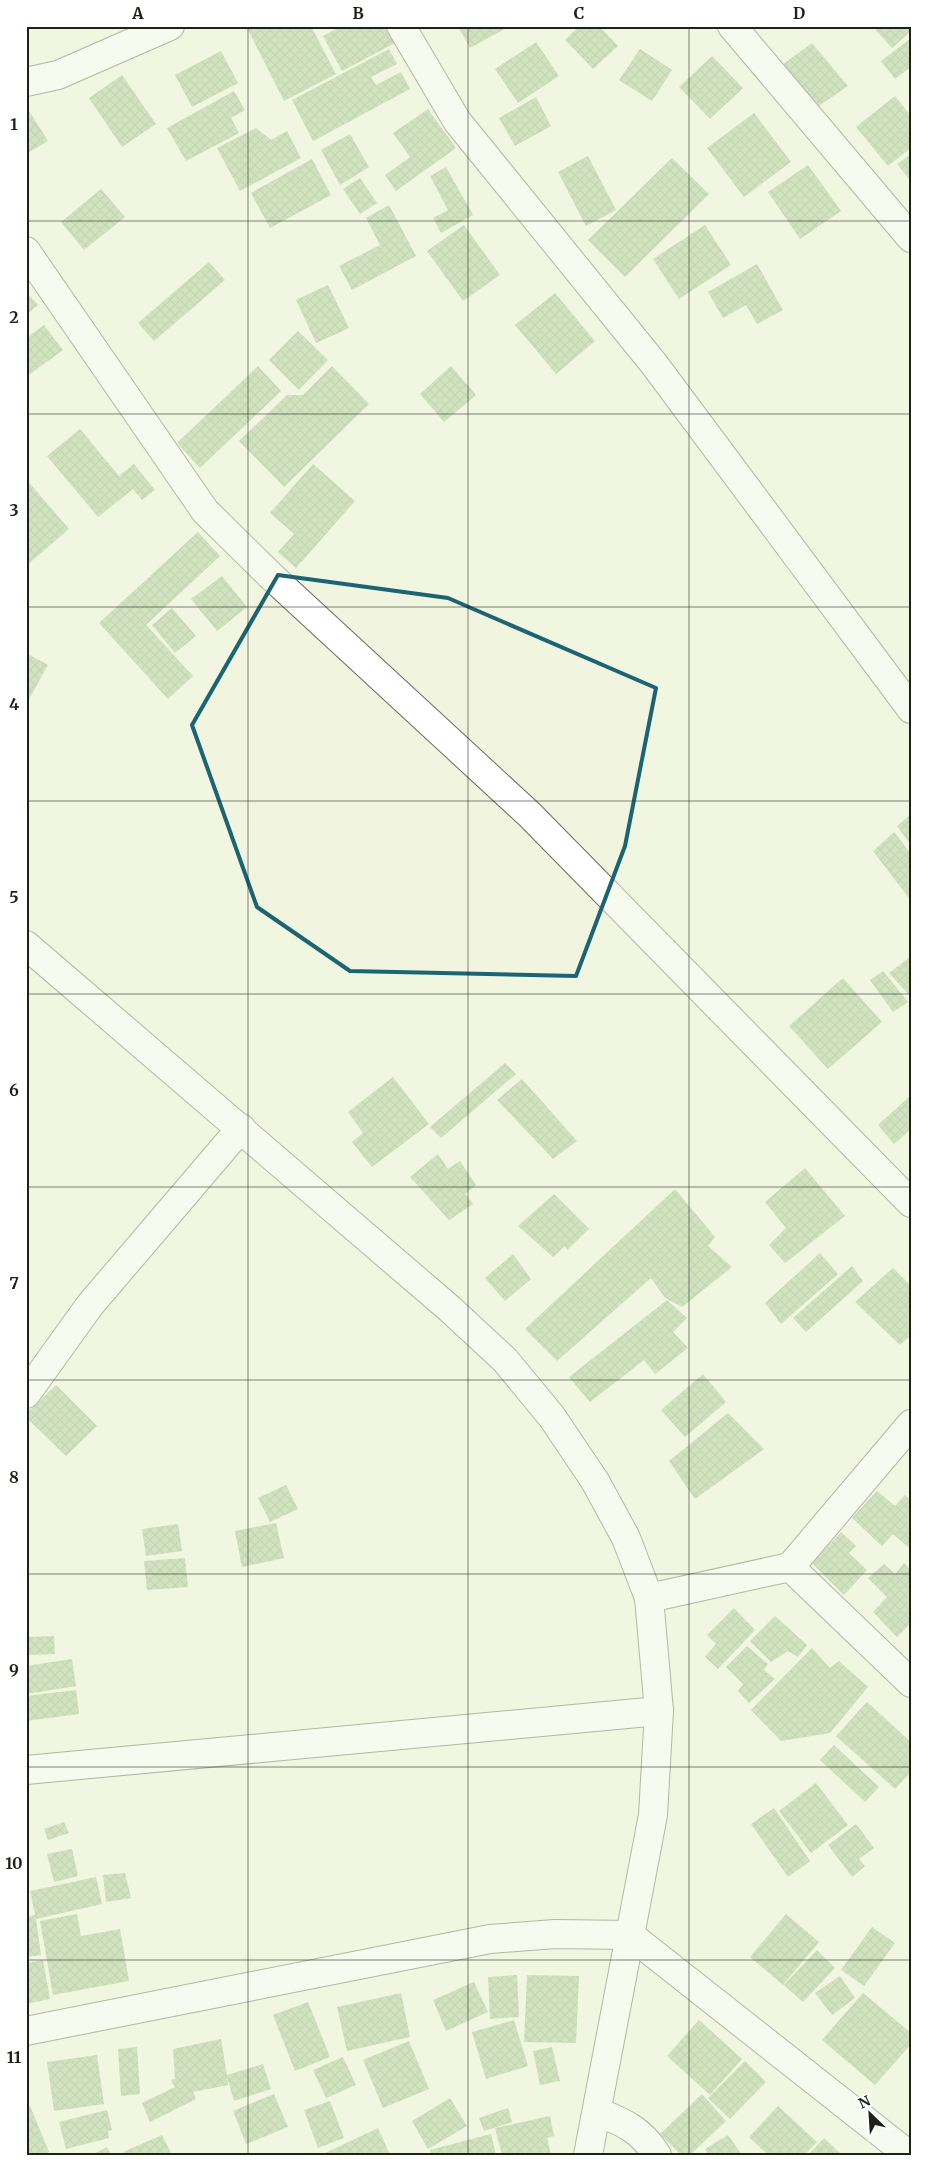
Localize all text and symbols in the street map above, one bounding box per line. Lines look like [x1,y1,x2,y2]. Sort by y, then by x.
text: A [131,3,144,23]
text: B [352,3,364,23]
text: C [574,3,584,23]
text: D [793,3,805,23]
text: 1 [10,114,18,134]
text: 2 [9,307,19,327]
text: 3 [9,500,19,520]
text: 4 [9,694,19,714]
text: 5 [9,887,19,907]
text: 6 [9,1080,19,1100]
text: 7 [9,1273,19,1293]
text: 8 [9,1467,19,1487]
text: 9 [9,1660,19,1680]
text: 10 [5,1853,23,1873]
text: 11 [7,2047,22,2067]
north arrow [844,2088,894,2138]
text: N [856,2092,873,2113]

